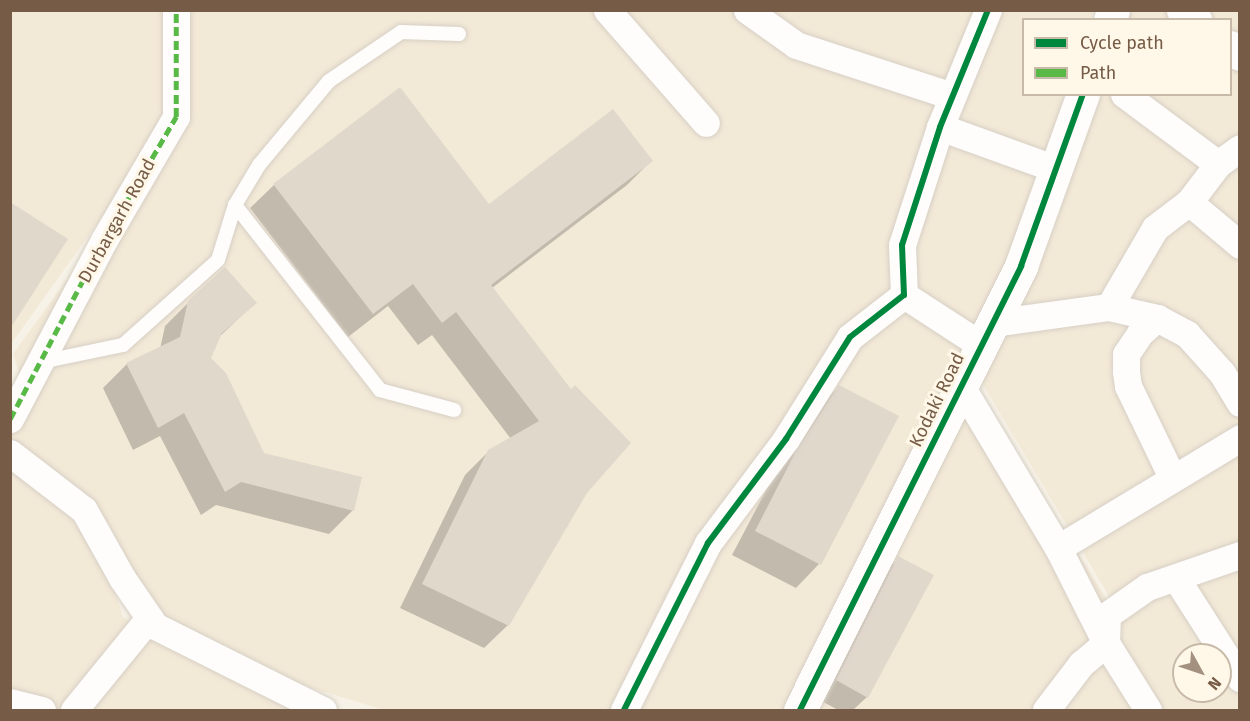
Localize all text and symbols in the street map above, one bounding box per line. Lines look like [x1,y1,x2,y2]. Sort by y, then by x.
legend [1022,18,1232,96]
text: Cycle path [1080,32,1164,54]
text: Path [1080,62,1116,84]
street label: Durbargarh Road [74,155,160,287]
street label: Kodaki Road [905,349,969,451]
north arrow [1172,643,1232,703]
text: N [1204,673,1225,694]

